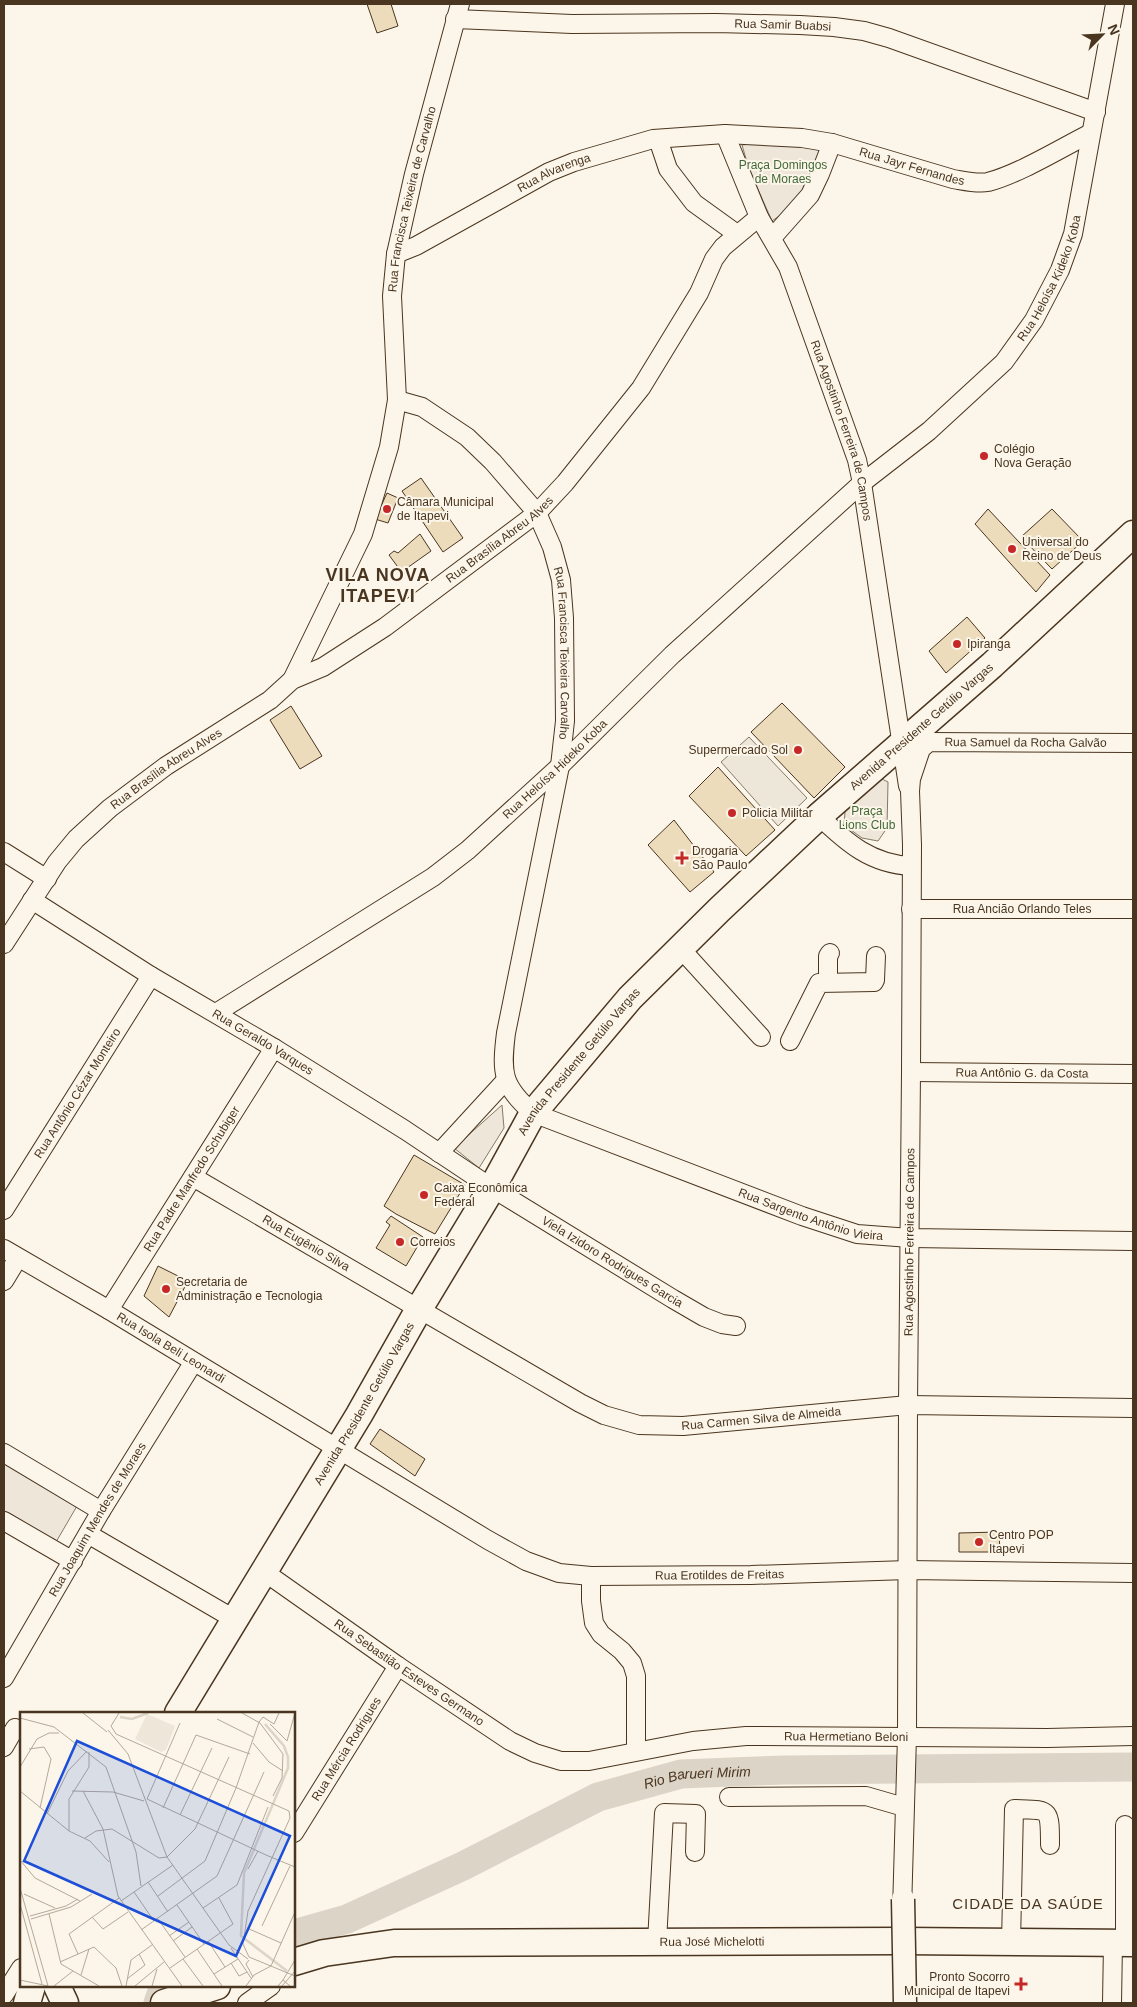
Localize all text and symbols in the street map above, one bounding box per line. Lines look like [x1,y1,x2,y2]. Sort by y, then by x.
north arrow [1077,10,1127,60]
street label: Rua Samir Buabsi [734,16,832,34]
text: N [1105,22,1123,38]
street label: Rua Francisca Teixeira de Carvalho [385,104,439,293]
street label: Rua Jayr Fernandes [858,145,966,188]
street label: Rua Alvarenga [515,151,592,195]
park label: Praça Domingos de Moraes [739,158,827,186]
street label: Rua Heloísa Kideko Koba [1014,214,1083,344]
street label: Rua Agostinho Ferreira de Campos [808,338,875,522]
place label: Colégio Nova Geração [994,442,1072,470]
marker: Colégio Nova Geração [978,450,990,462]
street label: Rua Brasília Abreu Alves [443,493,556,586]
place label: Câmara Municipal de Itapevi [397,495,494,523]
marker: Câmara Municipal de Itapevi [381,503,393,515]
place label: Universal do Reino de Deus [1022,535,1101,563]
marker: Universal do Reino de Deus [1006,543,1018,555]
district label: VILA NOVA ITAPEVI [325,565,431,606]
street label: Rua Francisca Teixeira Carvalho [551,565,572,741]
place label: Ipiranga [967,637,1011,651]
marker: Ipiranga [951,638,963,650]
street label: Avenida Presidente Getúlio Vargas [847,660,996,793]
street label: Rua Heloísa Hideko Koba [500,716,610,822]
street label: Rua Brasília Abreu Alves [108,725,224,812]
street label: Rua Samuel da Rocha Galvão [944,735,1107,750]
place label: Supermercado Sol [689,743,788,757]
marker: Supermercado Sol [792,744,804,756]
park label: Praça Lions Club [839,804,896,832]
place label: Policia Militar [742,806,813,820]
marker: Policia Militar [726,807,738,819]
place label: Drogaria São Paulo [692,844,748,872]
marker: Drogaria São Paulo [676,852,688,864]
street label: Rua Ancião Orlando Teles [953,902,1091,916]
street label: Avenida Presidente Getúlio Vargas [515,985,643,1138]
street label: Rua Geraldo Varques [210,1006,316,1078]
street label: Rua Antônio Cézar Monteiro [31,1025,124,1161]
street label: Rua Antônio G. da Costa [955,1065,1089,1081]
street label: Rua Padre Manfredo Schubiger [141,1104,243,1254]
street label: Rua Agostinho Ferreira de Campos [902,1148,917,1336]
place label: Caixa Econômica Federal [434,1181,528,1209]
street label: Rua Sargento Antônio Vieira [736,1185,884,1243]
marker: Caixa Econômica Federal [418,1189,430,1201]
street label: Rua Eugênio Silva [260,1212,353,1274]
street label: Viela Izidoro Rodrigues Garcia [539,1213,686,1310]
place label: Correios [410,1235,455,1249]
marker: Correios [394,1236,406,1248]
place label: Secretaria de Administração e Tecnologia [176,1275,323,1303]
marker: Secretaria de Administração e Tecnologia [160,1283,172,1295]
street label: Rua Isola Beli Leonardi [114,1309,228,1386]
street label: Avenida Presidente Getúlio Vargas [311,1320,417,1488]
street label: Rua Carmen Silva de Almeida [681,1404,842,1433]
street label: Rua Joaquim Mendes de Moraes [46,1440,149,1599]
place label: Centro POP Itapevi [989,1528,1054,1556]
marker: Centro POP Itapevi [973,1536,985,1548]
street label: Rua Erotildes de Freitas [655,1567,784,1583]
street label: Rua Sebastião Esteves Germano [332,1616,487,1729]
street label: Rua Mércia Rodrigues [309,1695,384,1803]
inset map [20,1712,295,1987]
street label: Rua Hermetiano Beloni [784,1729,908,1744]
water label: Rio Barueri Mirim [642,1763,751,1792]
district label: CIDADE DA SAÚDE [952,1895,1104,1912]
street label: Rua José Michelotti [660,1935,764,1949]
place label: Pronto Socorro Municipal de Itapevi [904,1970,1010,1998]
marker: Pronto Socorro Municipal de Itapevi [1014,1977,1028,1991]

